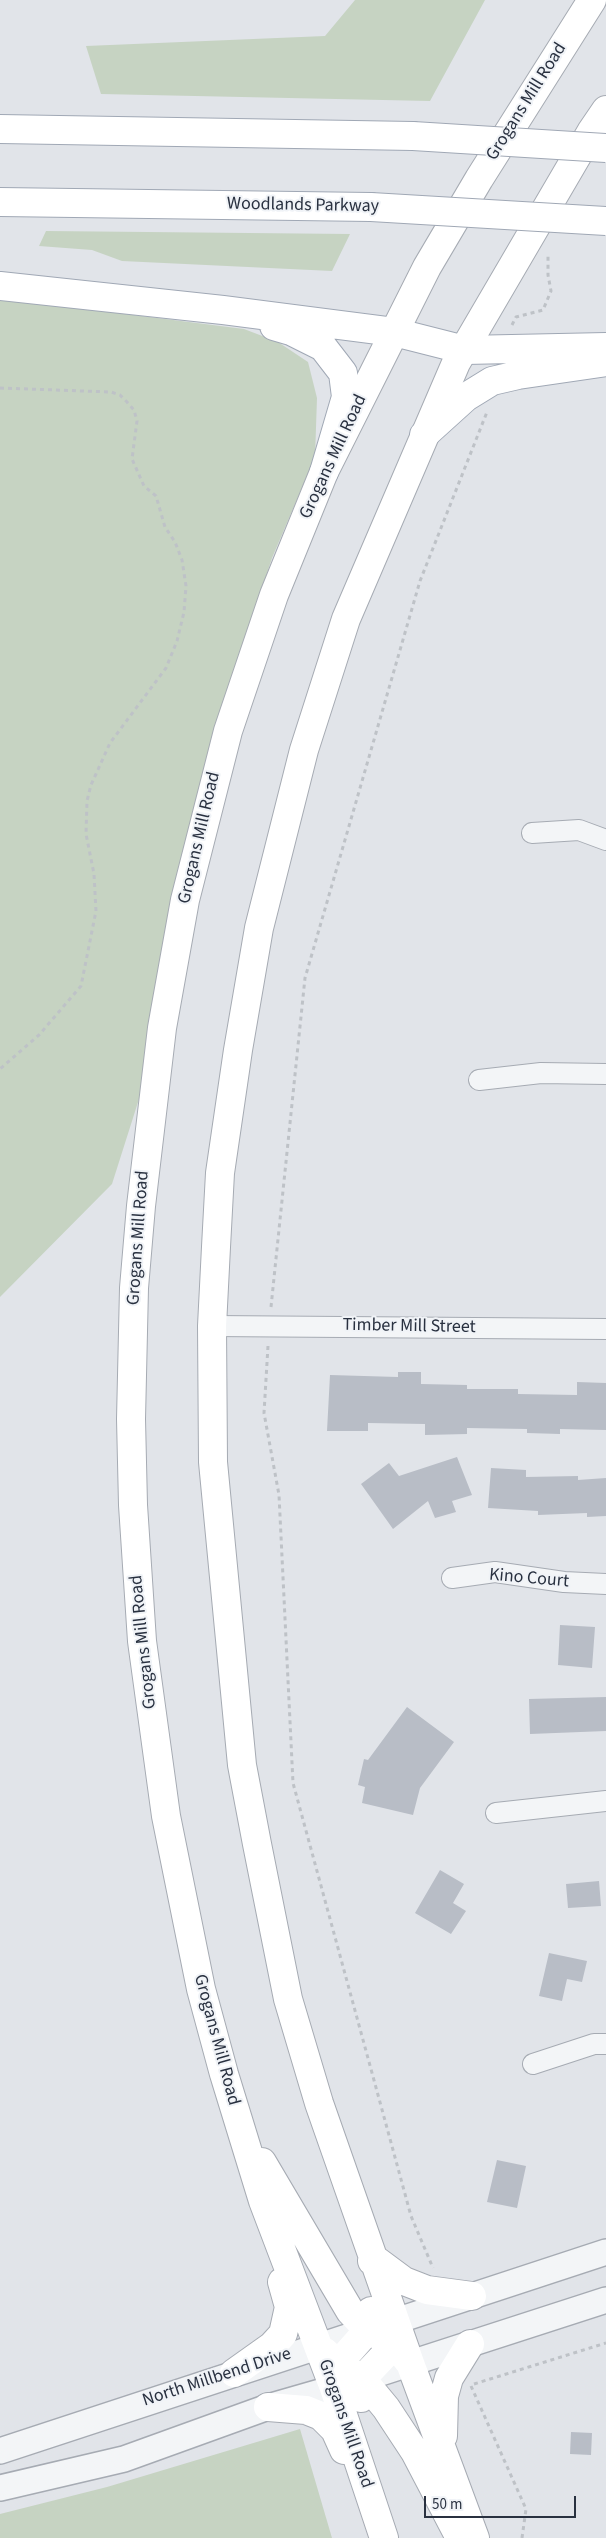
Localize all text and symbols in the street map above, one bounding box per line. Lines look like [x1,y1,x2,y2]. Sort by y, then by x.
street label: Grogans Mill Road [482,39,572,165]
street label: Woodlands Parkway [227,194,379,218]
street label: Grogans Mill Road [296,391,372,523]
street label: Grogans Mill Road [174,770,226,906]
street label: Grogans Mill Road [124,1170,154,1306]
street label: Timber Mill Street [342,1315,476,1339]
street label: Kino Court [488,1565,570,1593]
street label: Grogans Mill Road [126,1574,162,1710]
street label: Grogans Mill Road [188,1972,244,2108]
street label: North Millbend Drive [140,2344,294,2412]
street label: Grogans Mill Road [313,2357,377,2491]
scale bar [426,2486,578,2518]
text: 50 m [432,2494,462,2515]

